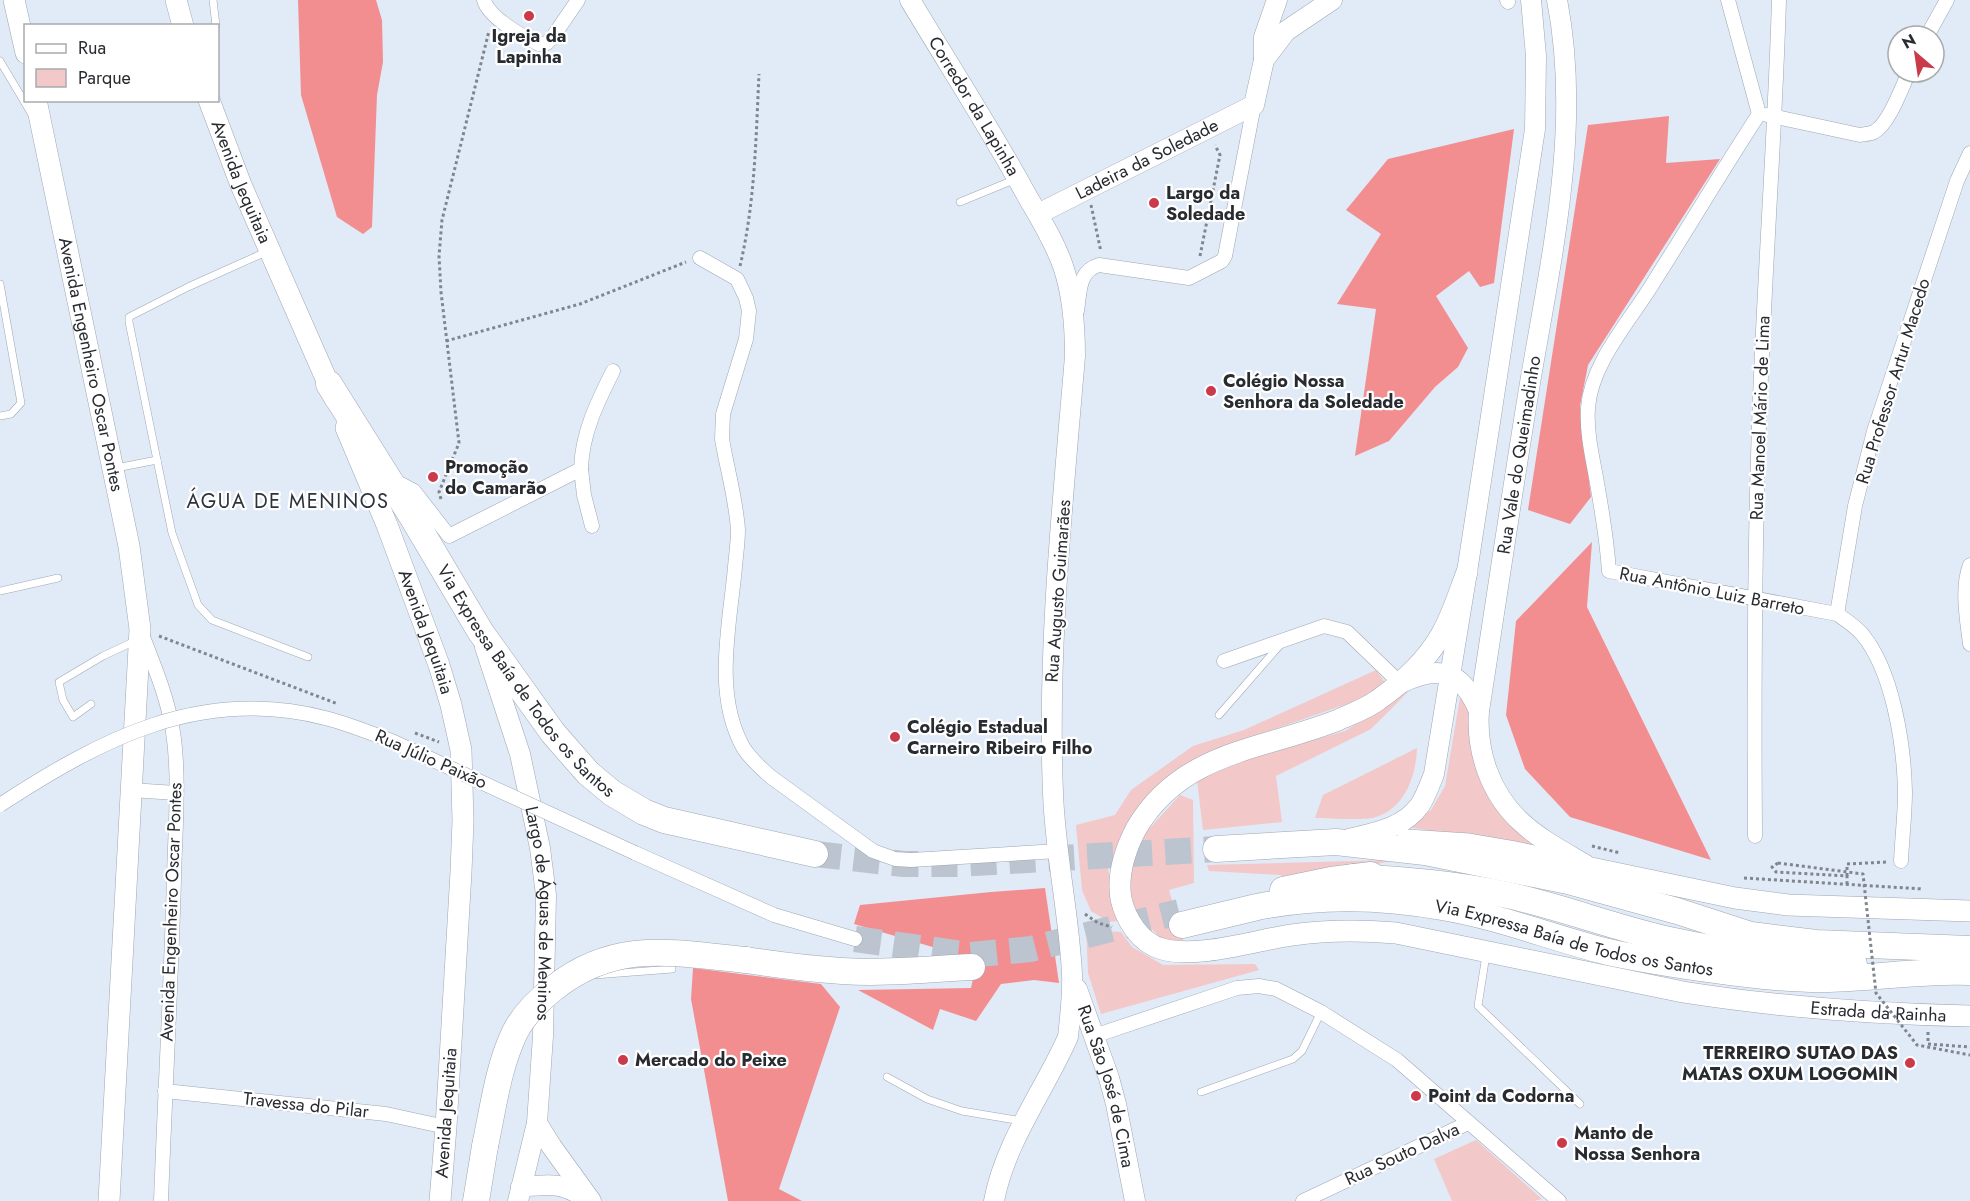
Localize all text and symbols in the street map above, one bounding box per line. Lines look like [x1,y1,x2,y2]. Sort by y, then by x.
marker: Igreja da Lapinha [522,9,536,23]
place label: Igreja da Lapinha [492,23,567,70]
legend [24,24,219,102]
north arrow [1886,24,1946,84]
text: N [1898,28,1920,54]
street label: Corredor da Lapinha [922,31,1026,181]
text: Rua [78,35,106,61]
text: Parque [78,65,131,91]
street label: Ladeira da Soledade [1071,112,1223,206]
street label: Avenida Jequitaia [205,117,278,248]
place label: Largo da Soledade [1166,180,1245,227]
marker: Largo da Soledade [1147,196,1161,210]
street label: Avenida Engenheiro Oscar Pontes [52,235,130,494]
street label: Rua Professor Artur Macedo [1849,275,1937,487]
street label: Rua Manoel Mário de Lima [1743,315,1777,521]
street label: Rua Vale do Queimadinho [1490,354,1548,556]
place label: Colégio Nossa Senhora da Soledade [1223,368,1404,415]
marker: Colégio Nossa Senhora da Soledade [1204,384,1218,398]
place label: Promoção do Camarão [445,454,547,501]
marker: Promoção do Camarão [426,470,440,484]
district label: ÁGUA DE MENINOS [187,487,389,516]
street label: Rua Augusto Guimarães [1039,499,1077,683]
street label: Via Expressa Baía de Todos os Santos [430,560,621,803]
street label: Rua Antônio Luiz Barreto [1617,560,1807,622]
street label: Avenida Jequitaia [392,566,460,697]
place label: Colégio Estadual Carneiro Ribeiro Filho [907,714,1093,761]
street label: Rua Júlio Paixão [371,723,491,795]
marker: Colégio Estadual Carneiro Ribeiro Filho [888,730,902,744]
street label: Avenida Engenheiro Oscar Pontes [153,782,189,1042]
street label: Largo de Águas de Meninos [518,804,559,1021]
street label: Via Expressa Baía de Todos os Santos [1433,893,1715,983]
street label: Estrada da Rainha [1809,995,1947,1028]
street label: Rua São José de Cima [1071,1001,1141,1170]
place label: TERREIRO SUTAO DAS MATAS OXUM LOGOMIN [1682,1040,1898,1087]
street label: Avenida Jequitaia [428,1047,464,1179]
place label: Mercado do Peixe [635,1047,787,1073]
marker: Mercado do Peixe [616,1053,630,1067]
marker: TERREIRO SUTAO DAS MATAS OXUM LOGOMIN [1903,1056,1917,1070]
place label: Point da Codorna [1428,1083,1574,1109]
street label: Travessa do Pilar [242,1085,371,1125]
marker: Point da Codorna [1409,1089,1423,1103]
street label: Rua Souto Dalva [1340,1116,1464,1192]
place label: Manto de Nossa Senhora [1574,1120,1700,1167]
marker: Manto de Nossa Senhora [1555,1136,1569,1150]

